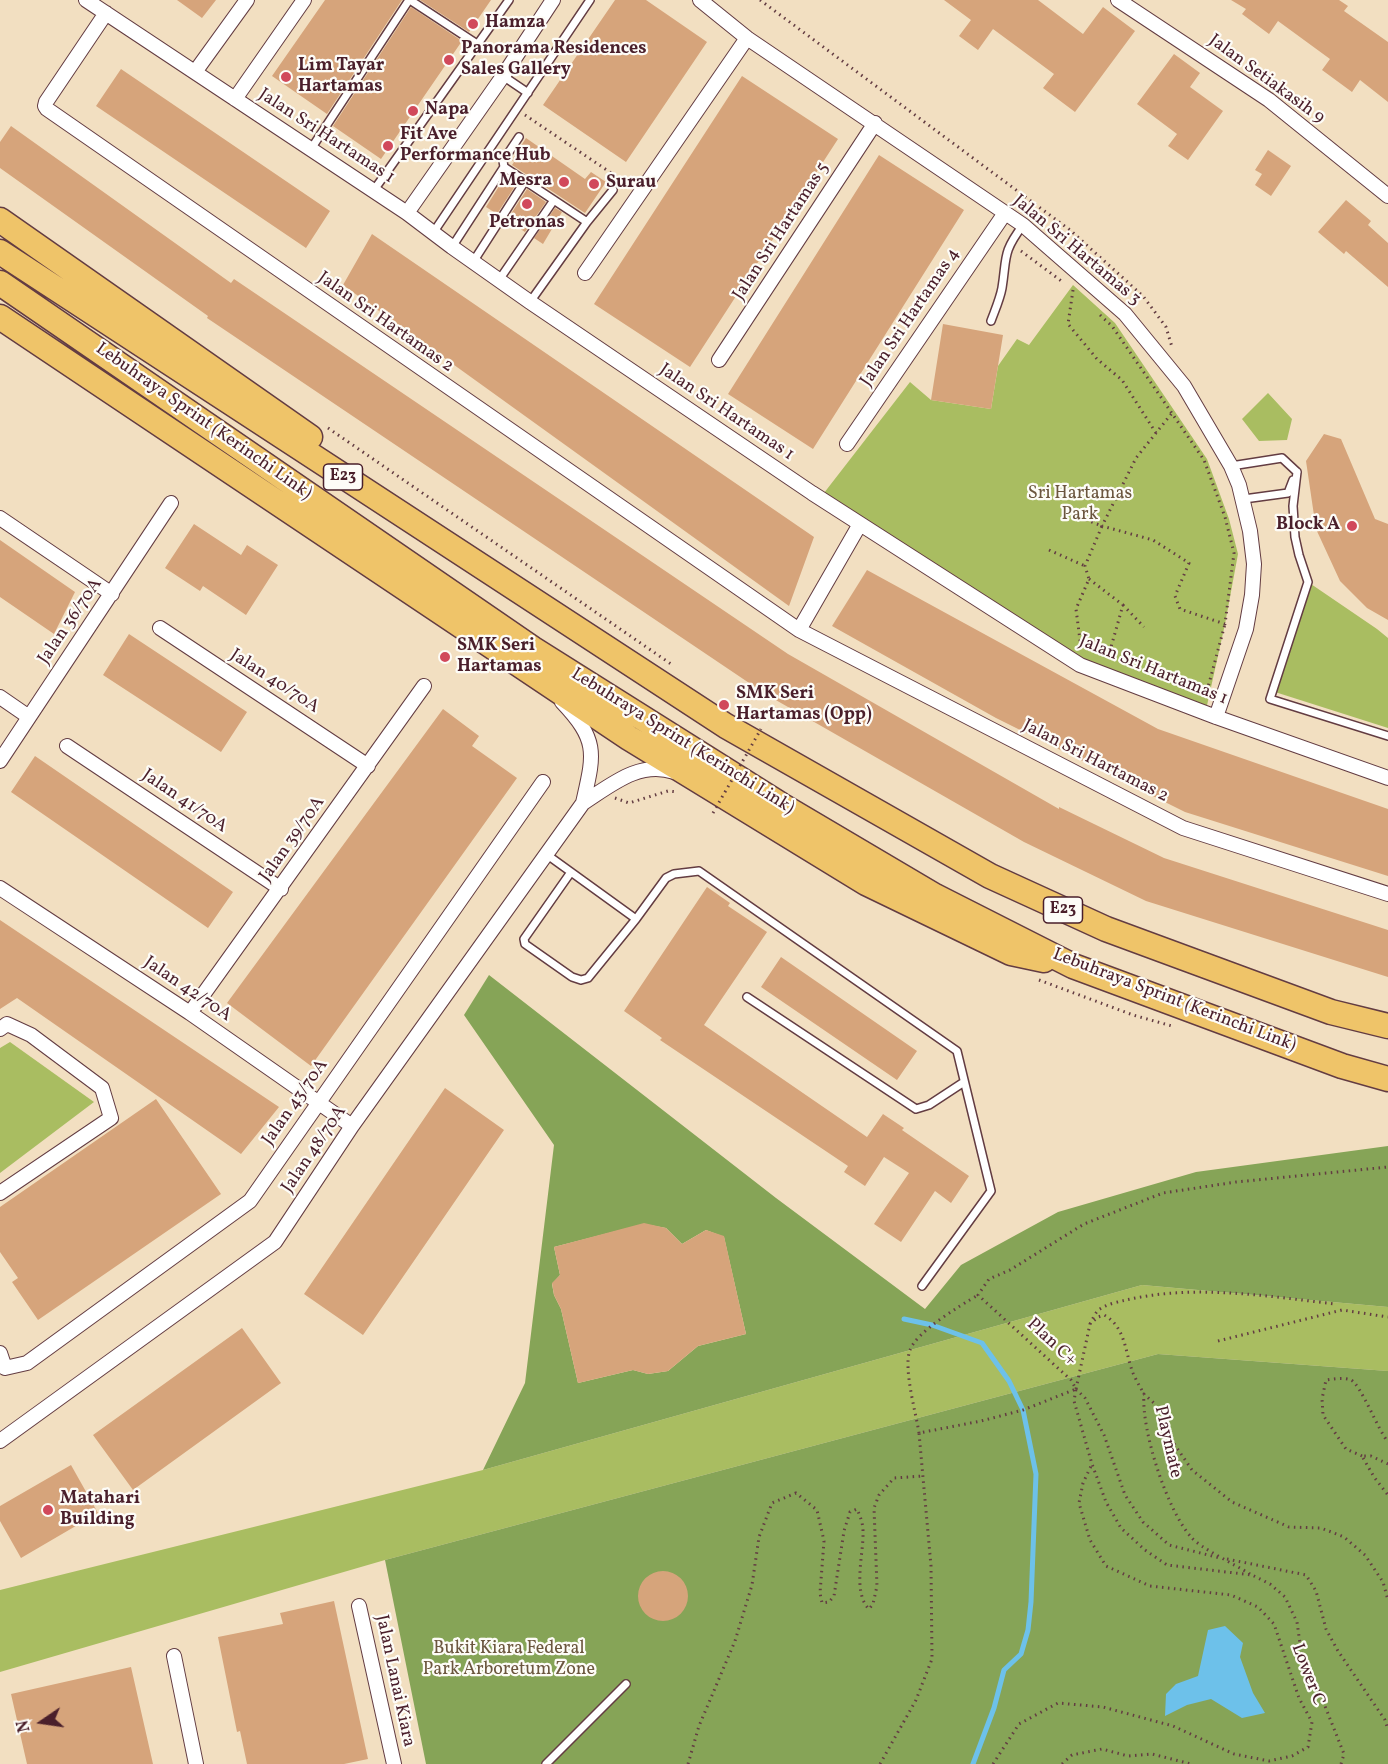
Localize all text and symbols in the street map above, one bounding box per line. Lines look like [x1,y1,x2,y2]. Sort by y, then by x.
place label: Hamza [485,13,545,35]
marker: Hamza [466,17,480,31]
street label: Jalan Setiakasih 9 [1204,31,1328,129]
place label: Panorama Residences Sales Gallery [461,39,647,82]
marker: Panorama Residences Sales Gallery [442,53,456,67]
place label: Lim Tayar Hartamas [298,56,384,98]
marker: Lim Tayar Hartamas [279,70,293,84]
street label: Jalan Sri Hartamas 1 [254,85,398,189]
place label: Napa [425,100,469,122]
marker: Napa [406,104,420,118]
place label: Fit Ave Performance Hub [400,125,551,168]
marker: Fit Ave Performance Hub [381,139,395,153]
street label: Jalan Sri Hartamas 5 [729,159,835,305]
place label: Mesra [499,171,552,193]
place label: Surau [606,173,656,195]
marker: Mesra [557,175,571,189]
marker: Surau [587,177,601,191]
street label: Jalan Sri Hartamas 3 [1007,191,1145,311]
marker: Petronas [520,197,534,211]
place label: Petronas [489,213,565,235]
street label: Jalan Sri Hartamas 4 [857,245,965,391]
street label: Jalan Sri Hartamas 2 [313,268,457,378]
street label: Lebuhraya Sprint (Kerinchi Link) [91,339,315,505]
street label: Jalan Sri Hartamas 1 [654,360,798,466]
road number: E23 [324,464,362,490]
park label: Sri Hartamas Park [1028,484,1132,526]
place label: Block A [1276,515,1340,537]
marker: Block A [1345,519,1359,533]
street label: Jalan 36/70A [34,575,108,669]
street label: Jalan Sri Hartamas 1 [1075,631,1231,711]
place label: SMK Seri Hartamas [457,636,542,678]
street label: Jalan 40/70A [225,645,323,719]
marker: SMK Seri Hartamas [438,650,452,664]
street label: Lebuhraya Sprint (Kerinchi Link) [566,664,798,820]
place label: SMK Seri Hartamas (Opp) [736,684,872,726]
marker: SMK Seri Hartamas (Opp) [717,698,731,712]
street label: Jalan Sri Hartamas 2 [1018,716,1172,808]
street label: Jalan 41/70A [137,765,231,839]
street label: Jalan 39/70A [256,793,330,887]
road number: E23 [1044,897,1082,923]
street label: Lebuhraya Sprint (Kerinchi Link) [1049,944,1299,1058]
street label: Jalan 42/70A [139,953,235,1027]
street label: Jalan 43/70A [258,1056,334,1150]
street label: Jalan 48/70A [278,1102,352,1198]
street label: Plan C+ [1021,1314,1081,1372]
street label: Playmate [1148,1404,1186,1480]
place label: Matahari Building [60,1489,140,1532]
marker: Matahari Building [41,1503,55,1517]
street label: Jalan Lanai Kiara [369,1613,419,1749]
park label: Bukit Kiara Federal Park Arboretum Zone [423,1639,595,1682]
street label: Lower C [1285,1641,1329,1709]
north arrow [12,1692,72,1752]
text: N [12,1718,36,1734]

